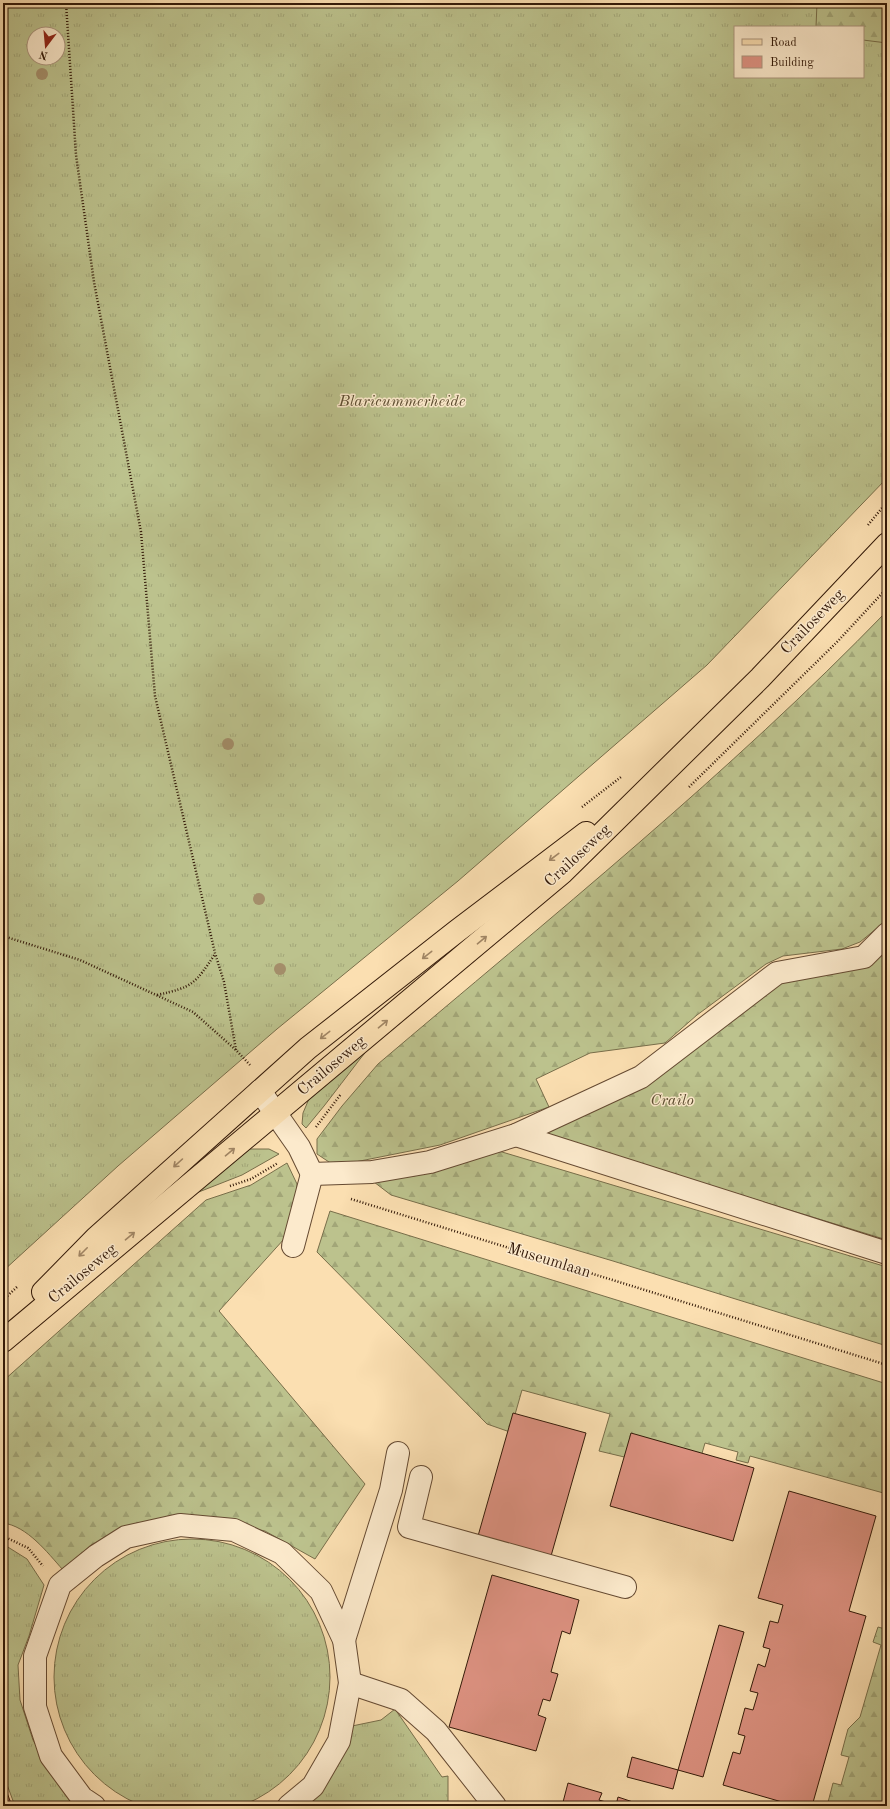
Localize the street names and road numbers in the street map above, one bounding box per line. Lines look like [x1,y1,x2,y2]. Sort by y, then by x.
street label: Crailoseweg [778,586,848,658]
street label: Crailoseweg [542,821,614,890]
street label: Crailoseweg [295,1033,369,1099]
street label: Crailoseweg [46,1241,120,1307]
street label: Museumlaan [505,1241,593,1281]

